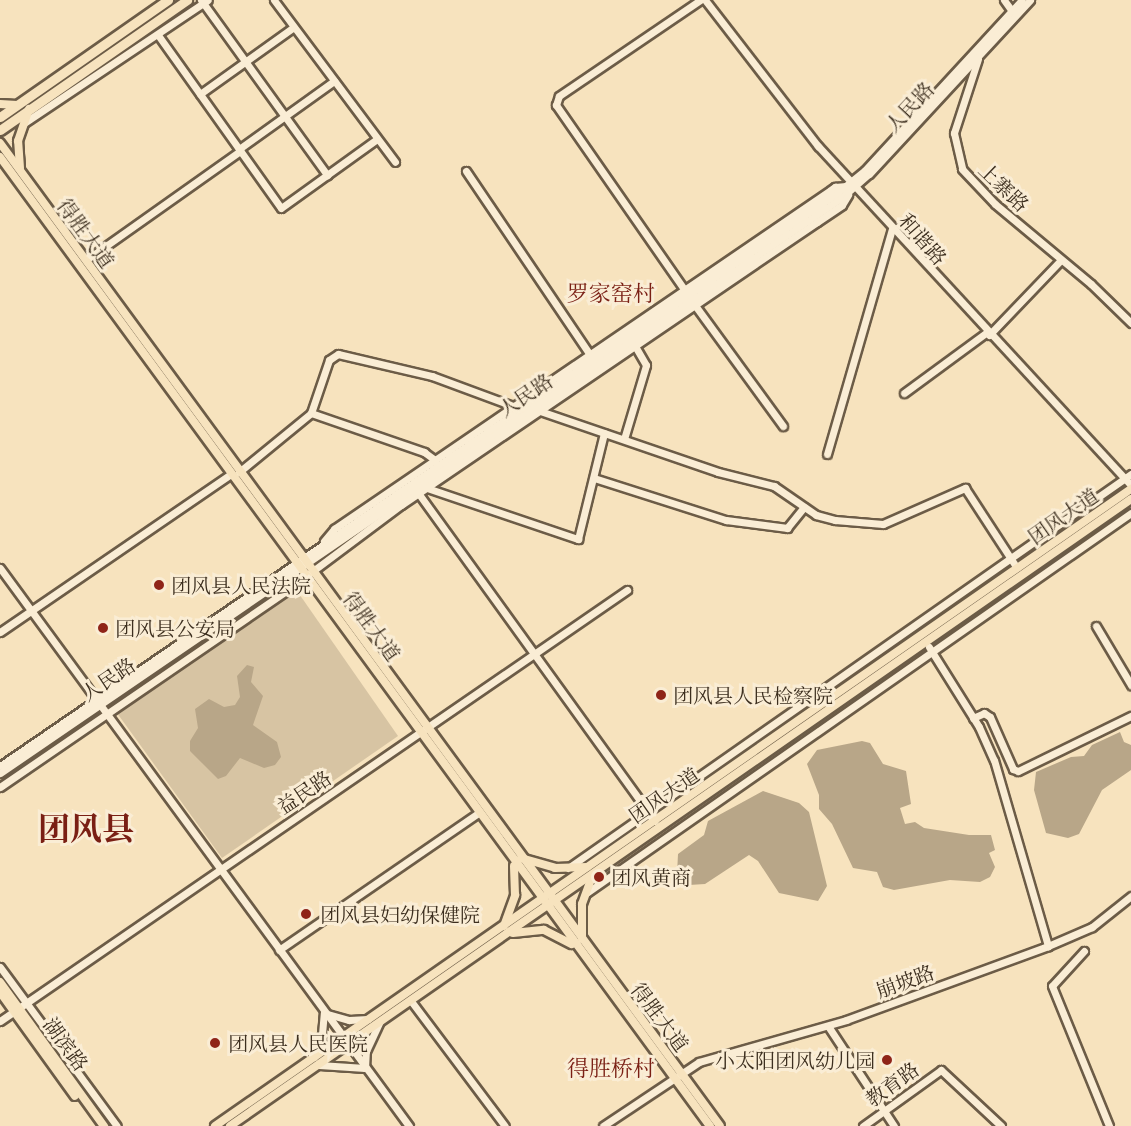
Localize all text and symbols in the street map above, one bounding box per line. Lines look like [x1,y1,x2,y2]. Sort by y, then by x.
street label: 人民路 [880,77,938,137]
street label: 上寨路 [974,158,1034,216]
street label: 得胜大道 [53,194,119,272]
street label: 和谐路 [894,208,952,270]
district label: 罗家窑村 [567,281,655,307]
street label: 人民路 [493,368,557,422]
street label: 团风大道 [1023,483,1103,549]
place label: 团风县人民法院 [171,573,311,597]
marker: 团风县人民法院 [152,578,166,592]
street label: 得胜大道 [339,587,405,665]
place label: 团风县公安局 [115,616,235,640]
marker: 团风县公安局 [96,621,110,635]
street label: 人民路 [76,652,140,706]
place label: 团风县人民检察院 [673,683,833,707]
marker: 团风县人民检察院 [654,688,668,702]
street label: 团风大道 [624,762,704,828]
street label: 益民路 [272,765,336,819]
district label: 团风县 [38,810,134,848]
place label: 团风黄商 [611,865,691,889]
marker: 团风黄商 [592,870,606,884]
place label: 团风县妇幼保健院 [320,902,480,926]
marker: 团风县妇幼保健院 [297,905,315,923]
street label: 崩坡路 [873,959,937,1003]
street label: 得胜大道 [626,978,694,1056]
street label: 湖滨路 [39,1013,93,1075]
place label: 团风县人民医院 [228,1031,368,1055]
marker: 团风县人民医院 [206,1034,224,1052]
place label: 小太阳团风幼儿园 [715,1048,875,1072]
marker: 小太阳团风幼儿园 [880,1053,894,1067]
district label: 得胜桥村 [567,1056,655,1082]
street label: 教育路 [861,1057,923,1111]

